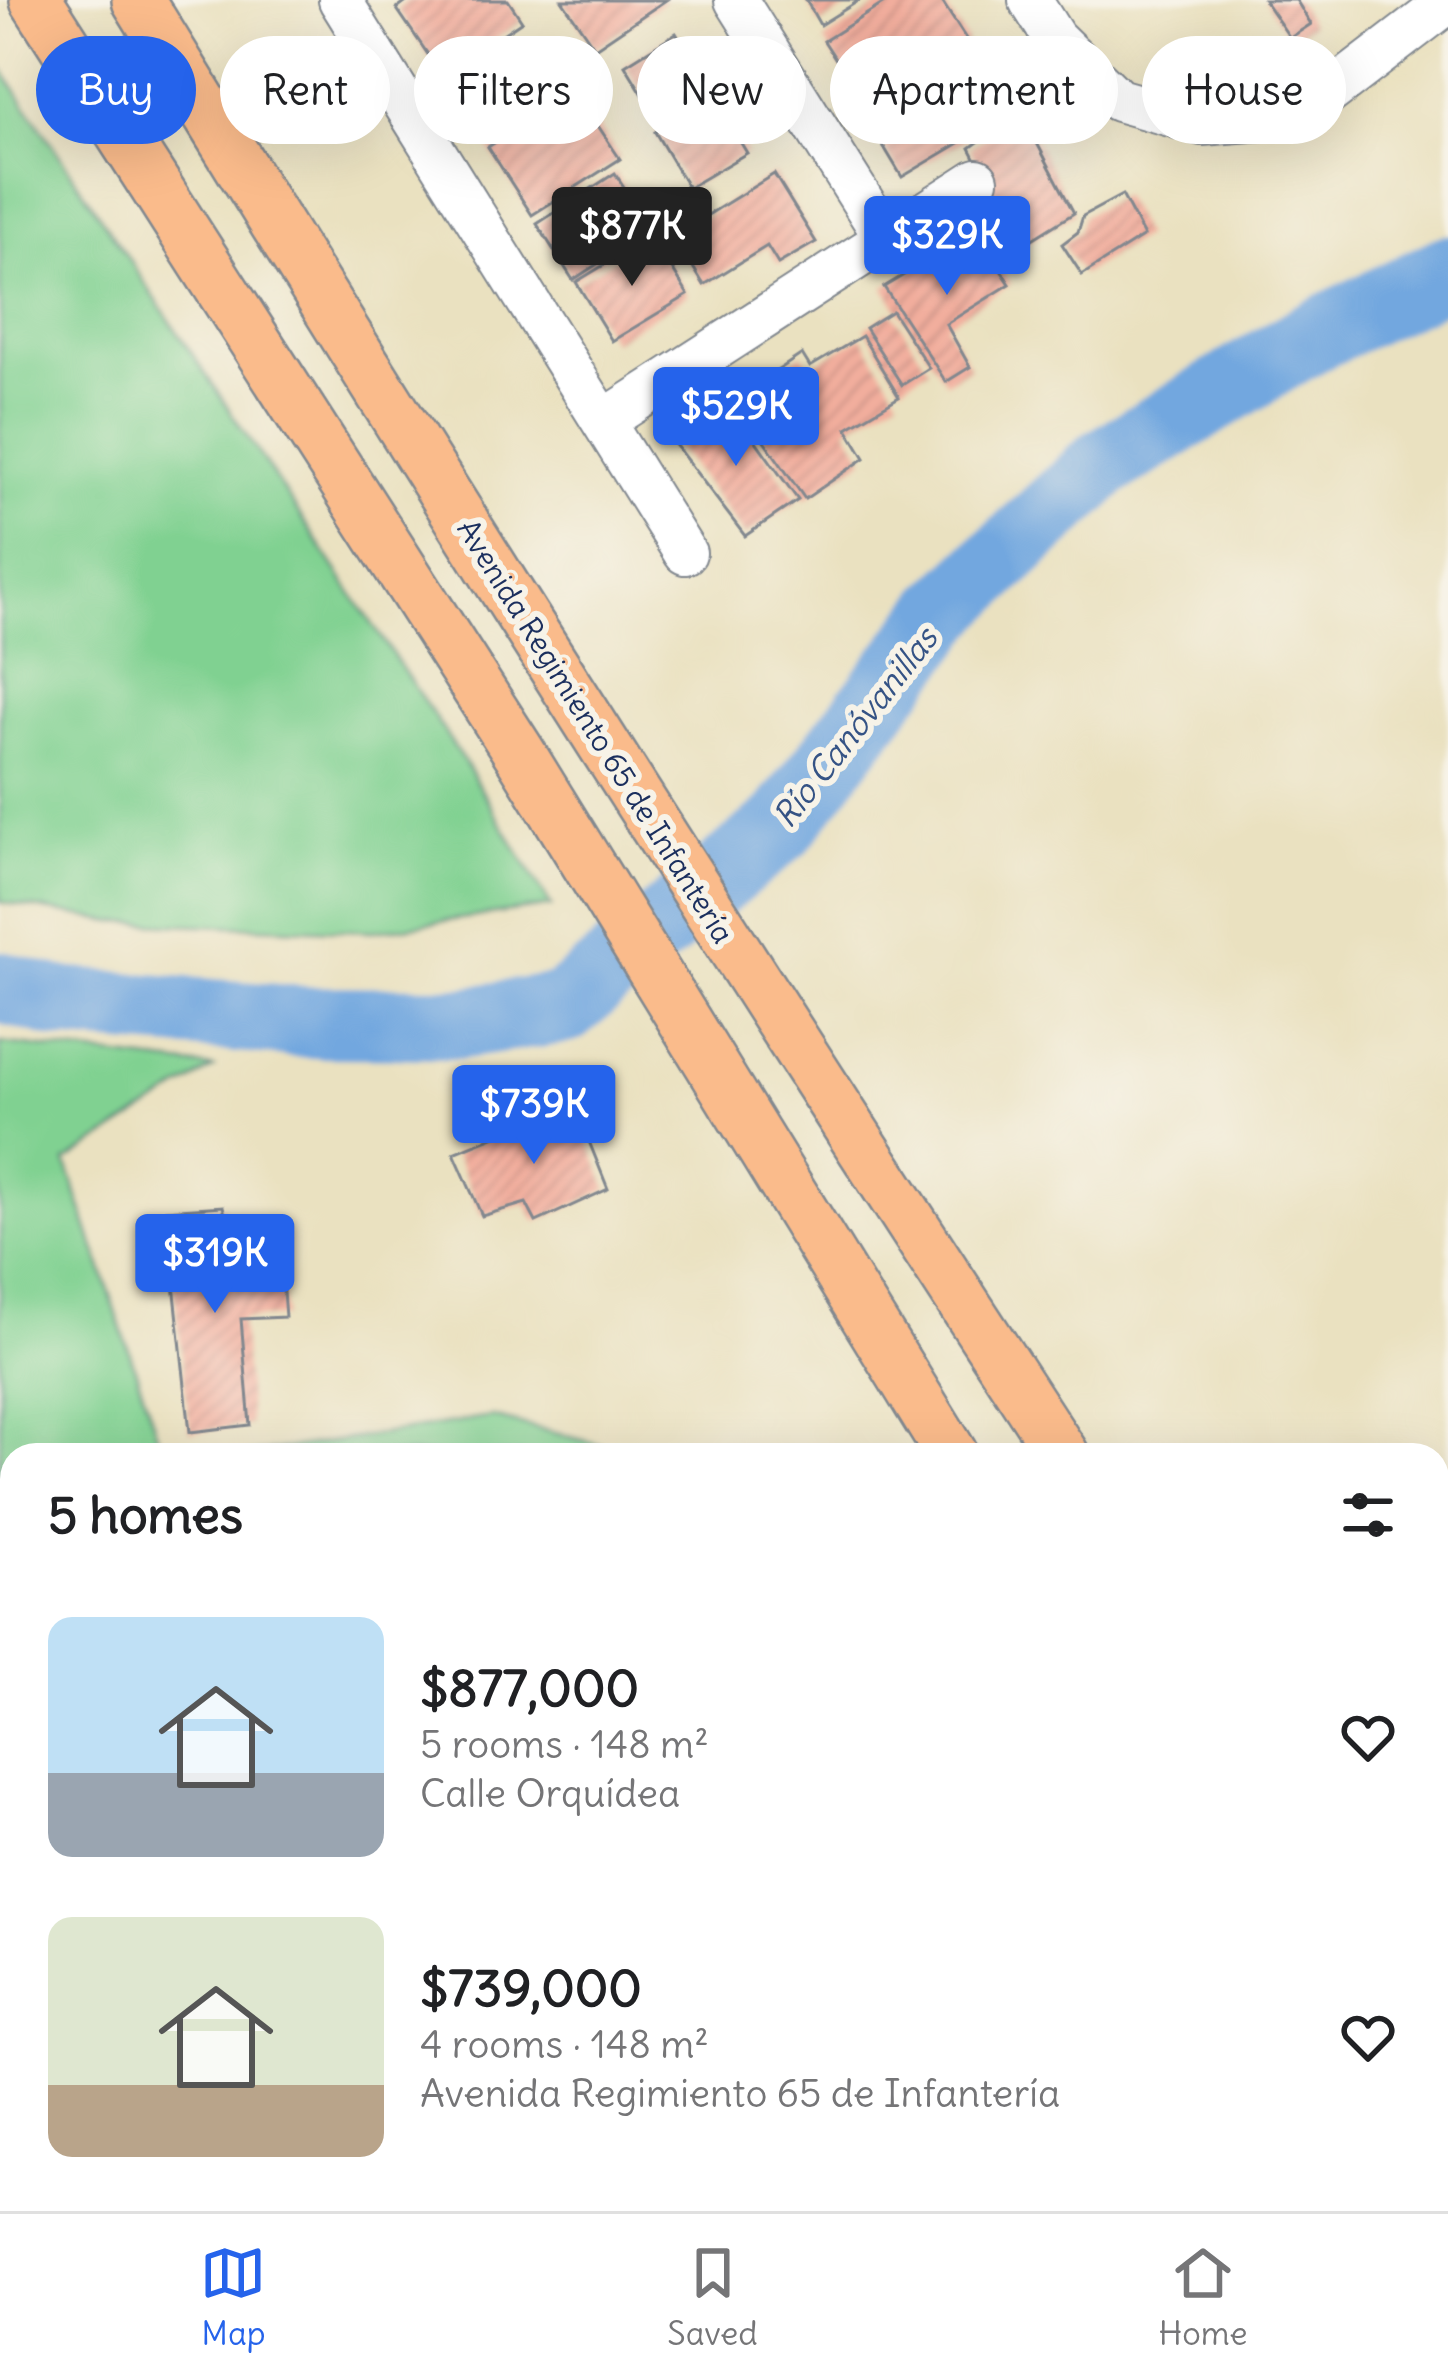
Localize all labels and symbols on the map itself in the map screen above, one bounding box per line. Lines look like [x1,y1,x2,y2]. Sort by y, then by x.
pin: $877K [548,187,716,289]
pin: $329K [863,196,1031,298]
pin: $529K [652,367,820,469]
street label: Avenida Regimiento 65 de Infantería [449,512,743,950]
water label: Río Canóvanillas [764,617,947,835]
pin: $739K [450,1065,618,1167]
pin: $319K [131,1214,299,1316]

